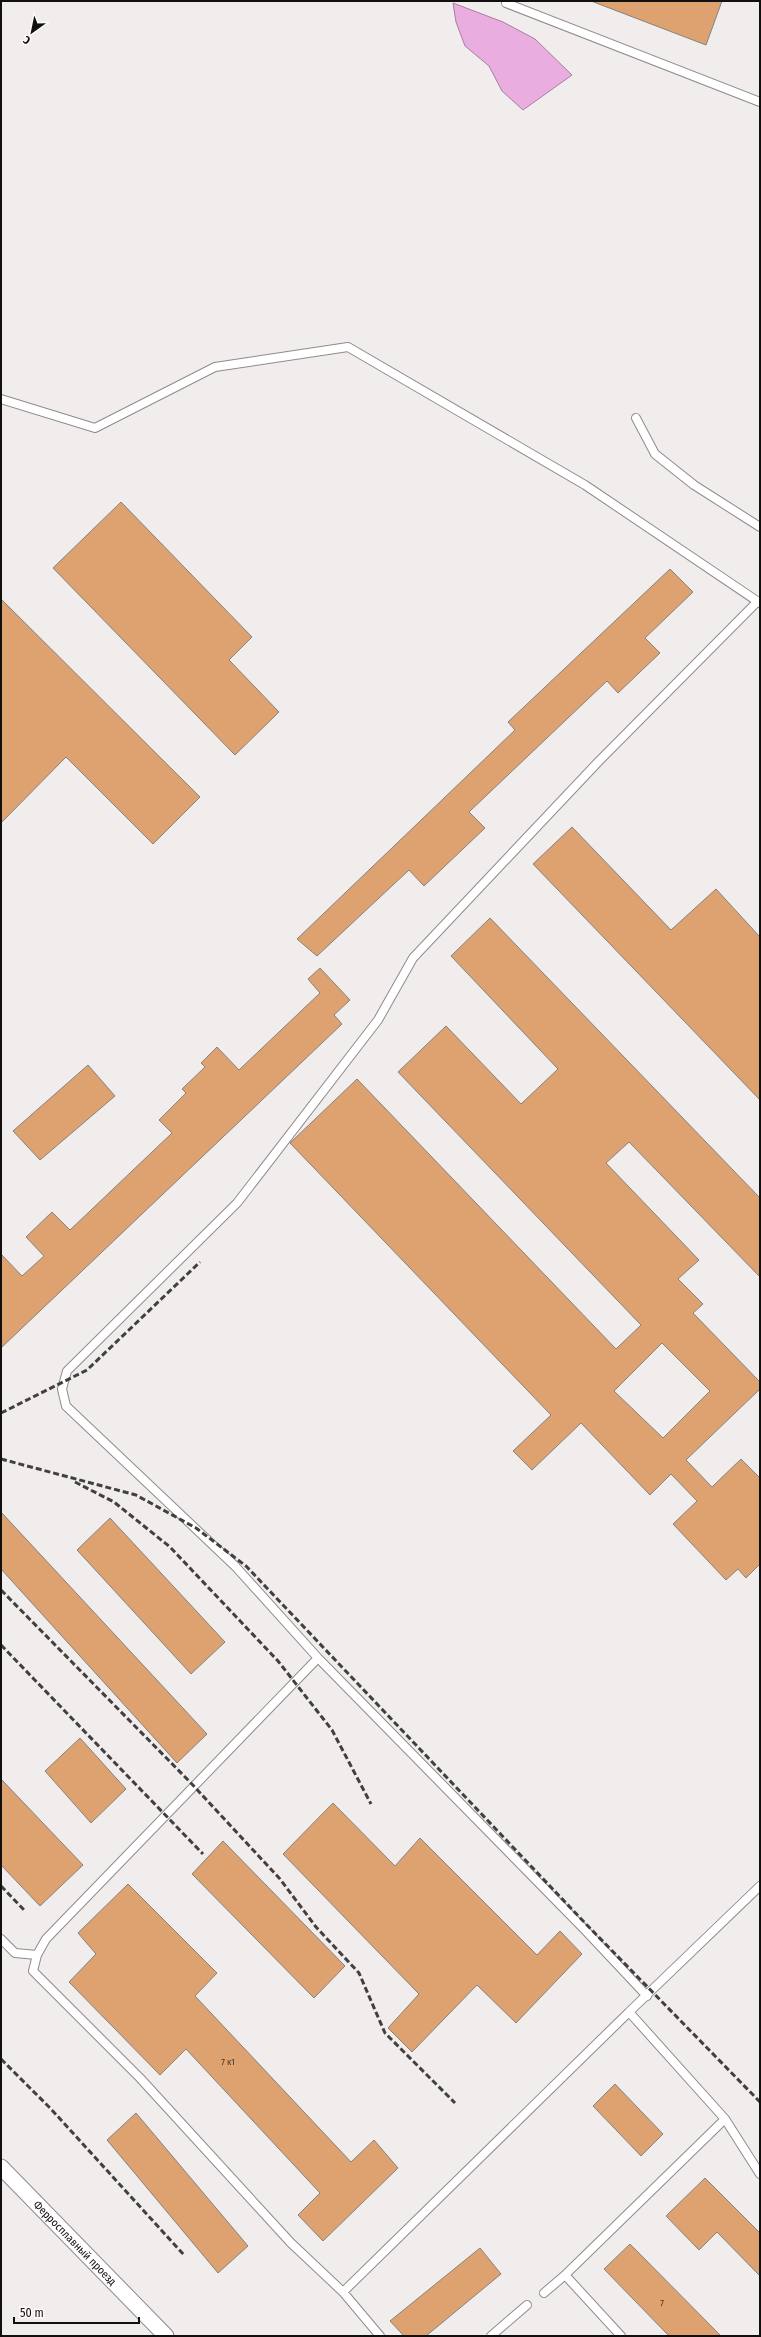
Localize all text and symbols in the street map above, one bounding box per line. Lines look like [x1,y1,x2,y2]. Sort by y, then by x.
north arrow [12,12,52,52]
text: С [21,33,33,47]
house number: 7 к1 [221,2057,235,2067]
street label: Ферросплавный проезд [31,2198,119,2288]
house number: 7 [660,2298,664,2308]
scale bar [14,2299,139,2325]
text: 50 m [20,2306,44,2320]

